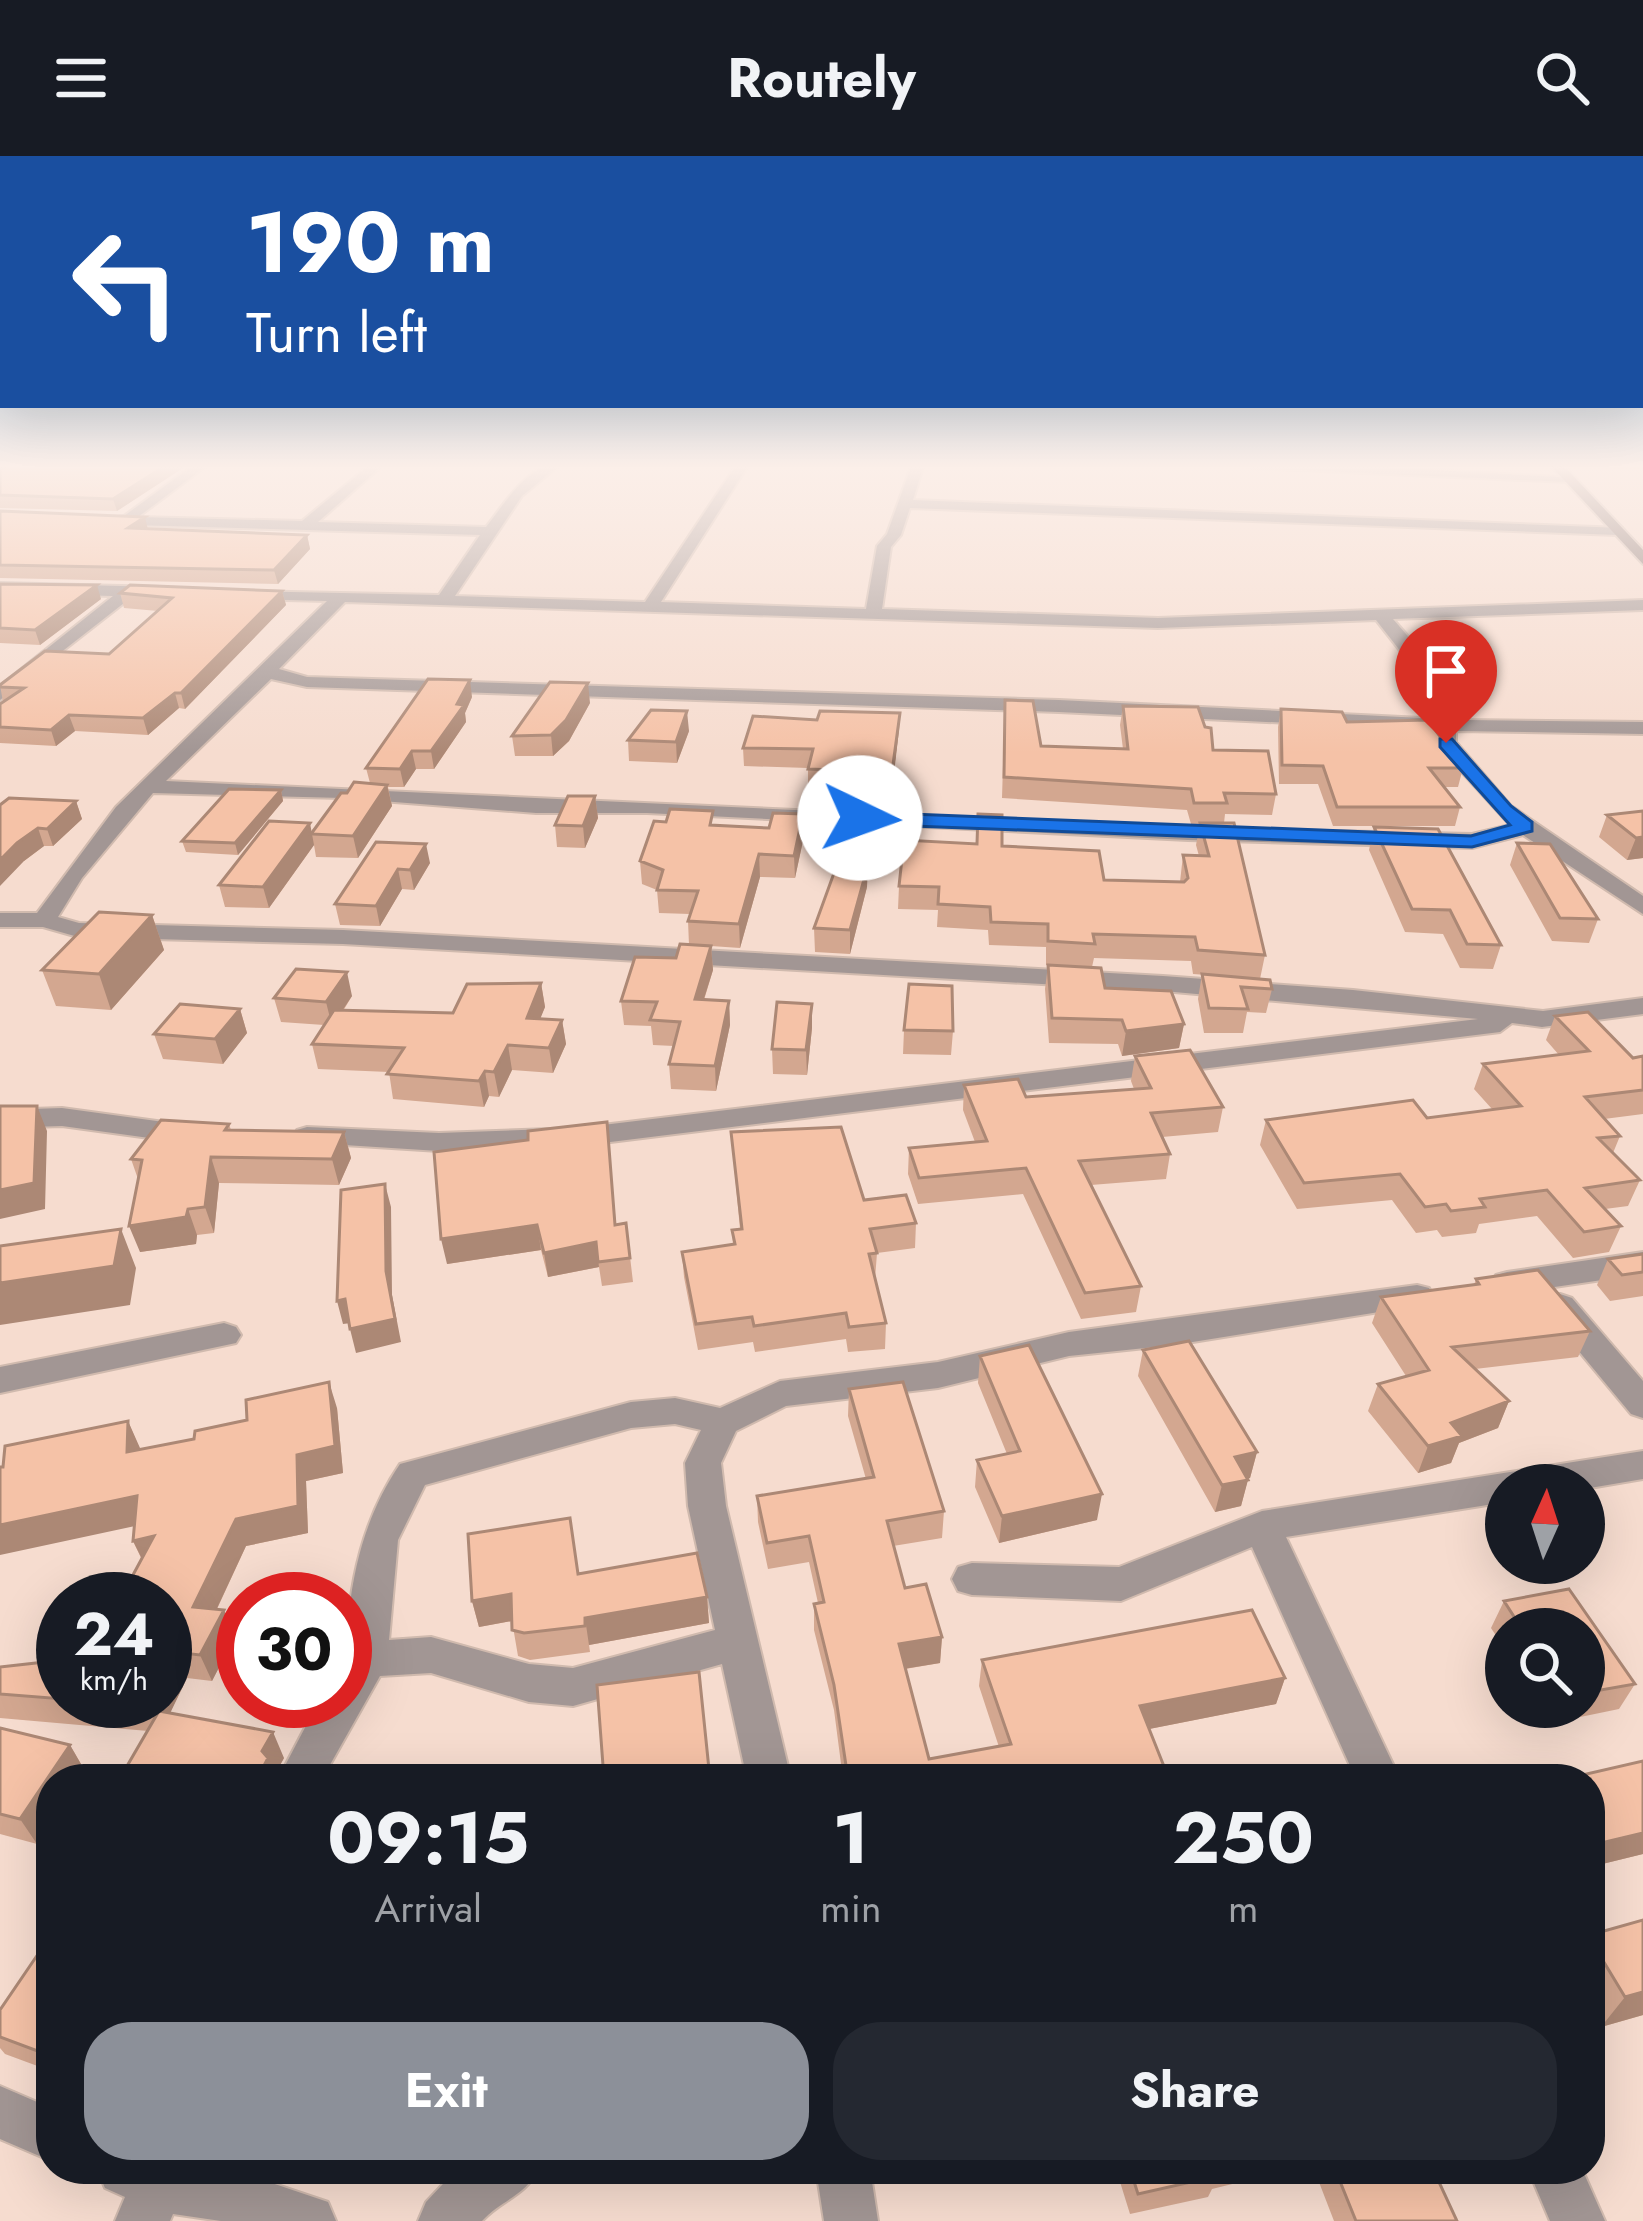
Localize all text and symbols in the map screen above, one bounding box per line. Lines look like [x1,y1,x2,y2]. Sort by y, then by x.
text: Routely [727,39,916,117]
icon: menu [48,45,114,111]
icon: search [1529,45,1595,111]
text: 190 m [246,182,495,304]
icon: left [48,204,204,360]
text: Turn left [246,294,427,372]
pin [1395,620,1497,743]
icon: arrive [1413,638,1479,704]
position arrow [797,755,923,881]
north arrow [1485,1464,1605,1584]
map controls [1485,1464,1605,1728]
speed limit sign: 30 [216,1572,372,1728]
text: 24 [73,1591,155,1678]
button: search [1485,1608,1605,1728]
text: km/h [80,1658,148,1701]
text: 09:15 [327,1786,529,1890]
text: 1 [833,1786,869,1890]
text: 250 [1173,1786,1314,1890]
text: Arrival [374,1880,482,1937]
text: min [820,1880,881,1937]
text: m [1228,1880,1258,1937]
button: Exit [84,2022,809,2160]
button: Share [833,2022,1557,2160]

